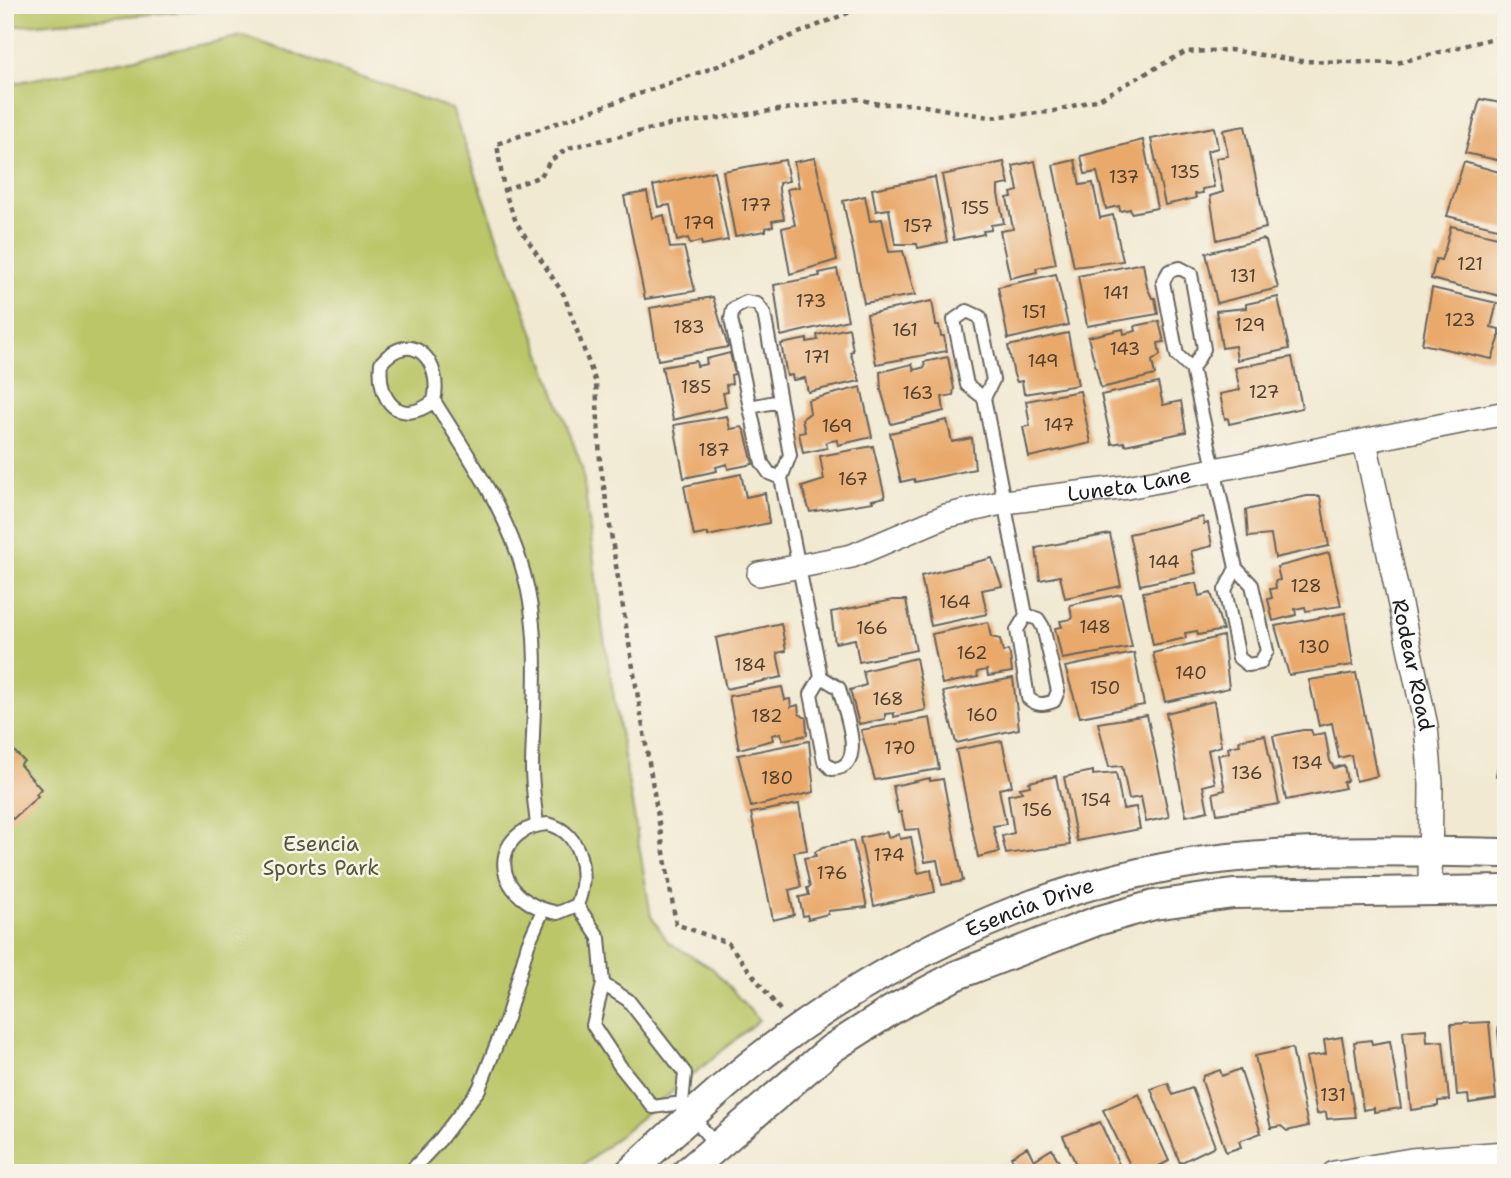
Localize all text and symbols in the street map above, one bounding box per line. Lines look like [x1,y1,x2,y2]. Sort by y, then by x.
house number: 135 [1170,160,1200,184]
house number: 137 [1109,165,1139,189]
house number: 177 [741,193,771,217]
house number: 155 [961,196,989,220]
house number: 179 [683,211,715,235]
house number: 157 [903,214,933,238]
house number: 121 [1457,252,1483,276]
house number: 131 [1230,264,1256,288]
house number: 141 [1103,281,1129,305]
house number: 173 [796,289,826,313]
house number: 151 [1021,300,1047,324]
house number: 123 [1445,308,1475,332]
house number: 129 [1235,313,1265,337]
house number: 183 [673,315,705,339]
house number: 161 [892,318,918,342]
house number: 143 [1110,337,1140,361]
house number: 171 [804,345,830,369]
house number: 149 [1027,349,1059,373]
house number: 185 [681,375,711,399]
house number: 127 [1249,380,1279,404]
house number: 163 [903,381,933,405]
house number: 147 [1044,413,1074,437]
house number: 169 [822,414,852,438]
house number: 187 [698,438,730,462]
street label: Luneta Lane [1066,461,1194,508]
house number: 167 [838,467,868,491]
house number: 144 [1148,550,1180,574]
house number: 128 [1290,574,1322,598]
house number: 164 [939,590,971,614]
street label: Rodear Road [1385,596,1441,733]
house number: 148 [1079,615,1111,639]
house number: 166 [856,616,888,640]
house number: 130 [1298,635,1330,659]
house number: 162 [957,641,987,665]
house number: 184 [734,653,766,677]
house number: 140 [1175,661,1207,685]
house number: 150 [1090,676,1120,700]
house number: 168 [872,687,904,711]
house number: 160 [966,703,998,727]
house number: 182 [751,704,783,728]
house number: 170 [884,736,916,760]
house number: 134 [1291,751,1323,775]
house number: 136 [1231,761,1263,785]
house number: 180 [761,766,793,790]
house number: 154 [1081,788,1111,812]
house number: 156 [1022,798,1052,822]
park label: Esencia Sports Park [263,830,379,882]
house number: 174 [874,843,904,867]
house number: 176 [816,861,848,885]
street label: Esencia Drive [961,871,1097,944]
house number: 131 [1320,1083,1346,1107]

